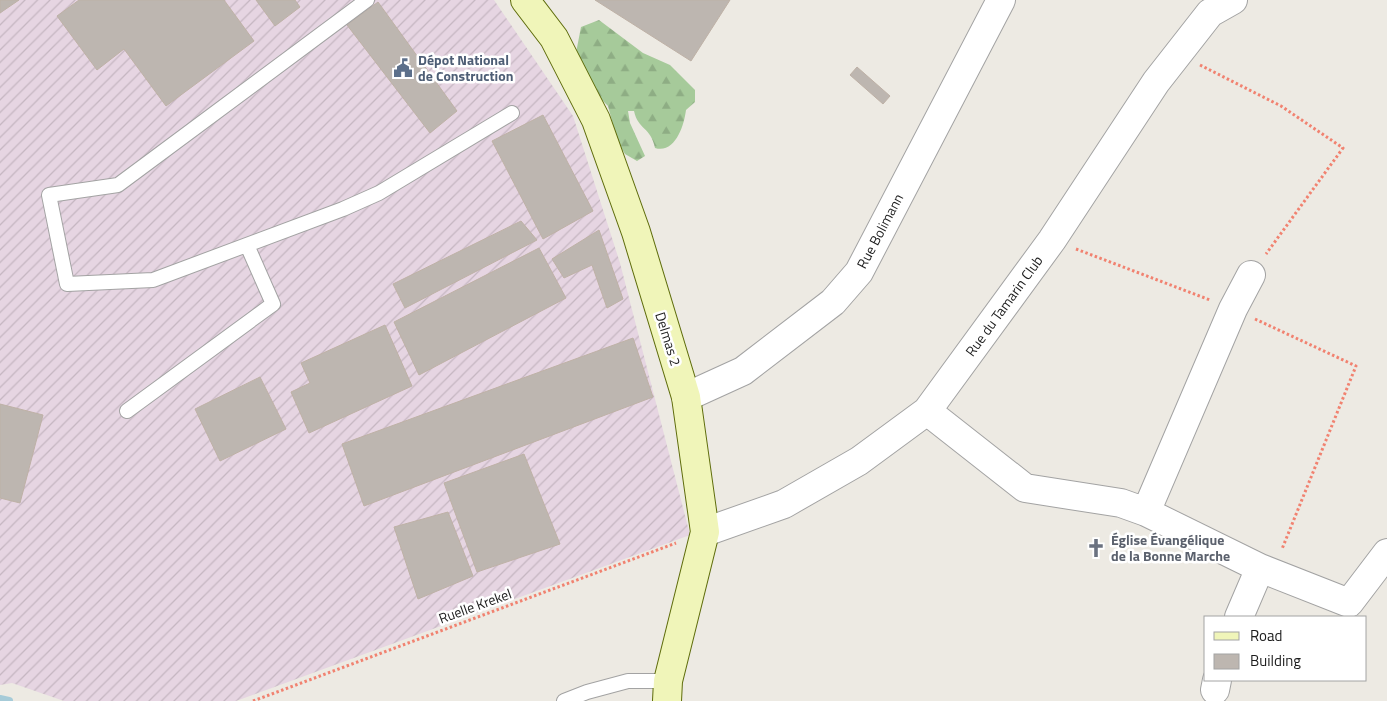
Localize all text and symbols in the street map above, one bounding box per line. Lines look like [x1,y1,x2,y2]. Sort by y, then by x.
place label: Dépot National de Construction [418,49,513,86]
public building icon: Dépot National de Construction [392,57,414,79]
street label: Rue Bolimann [851,190,908,272]
street label: Rue du Tamarin Club [960,251,1047,360]
street label: Delmas 2 [650,309,687,368]
place label: Église Évangélique de la Bonne Marche [1111,529,1230,566]
church icon: Église Évangélique de la Bonne Marche [1085,537,1107,559]
street label: Ruelle Krekel [435,583,514,628]
legend [1204,616,1367,681]
text: Road [1250,624,1282,647]
text: Building [1250,649,1301,672]

